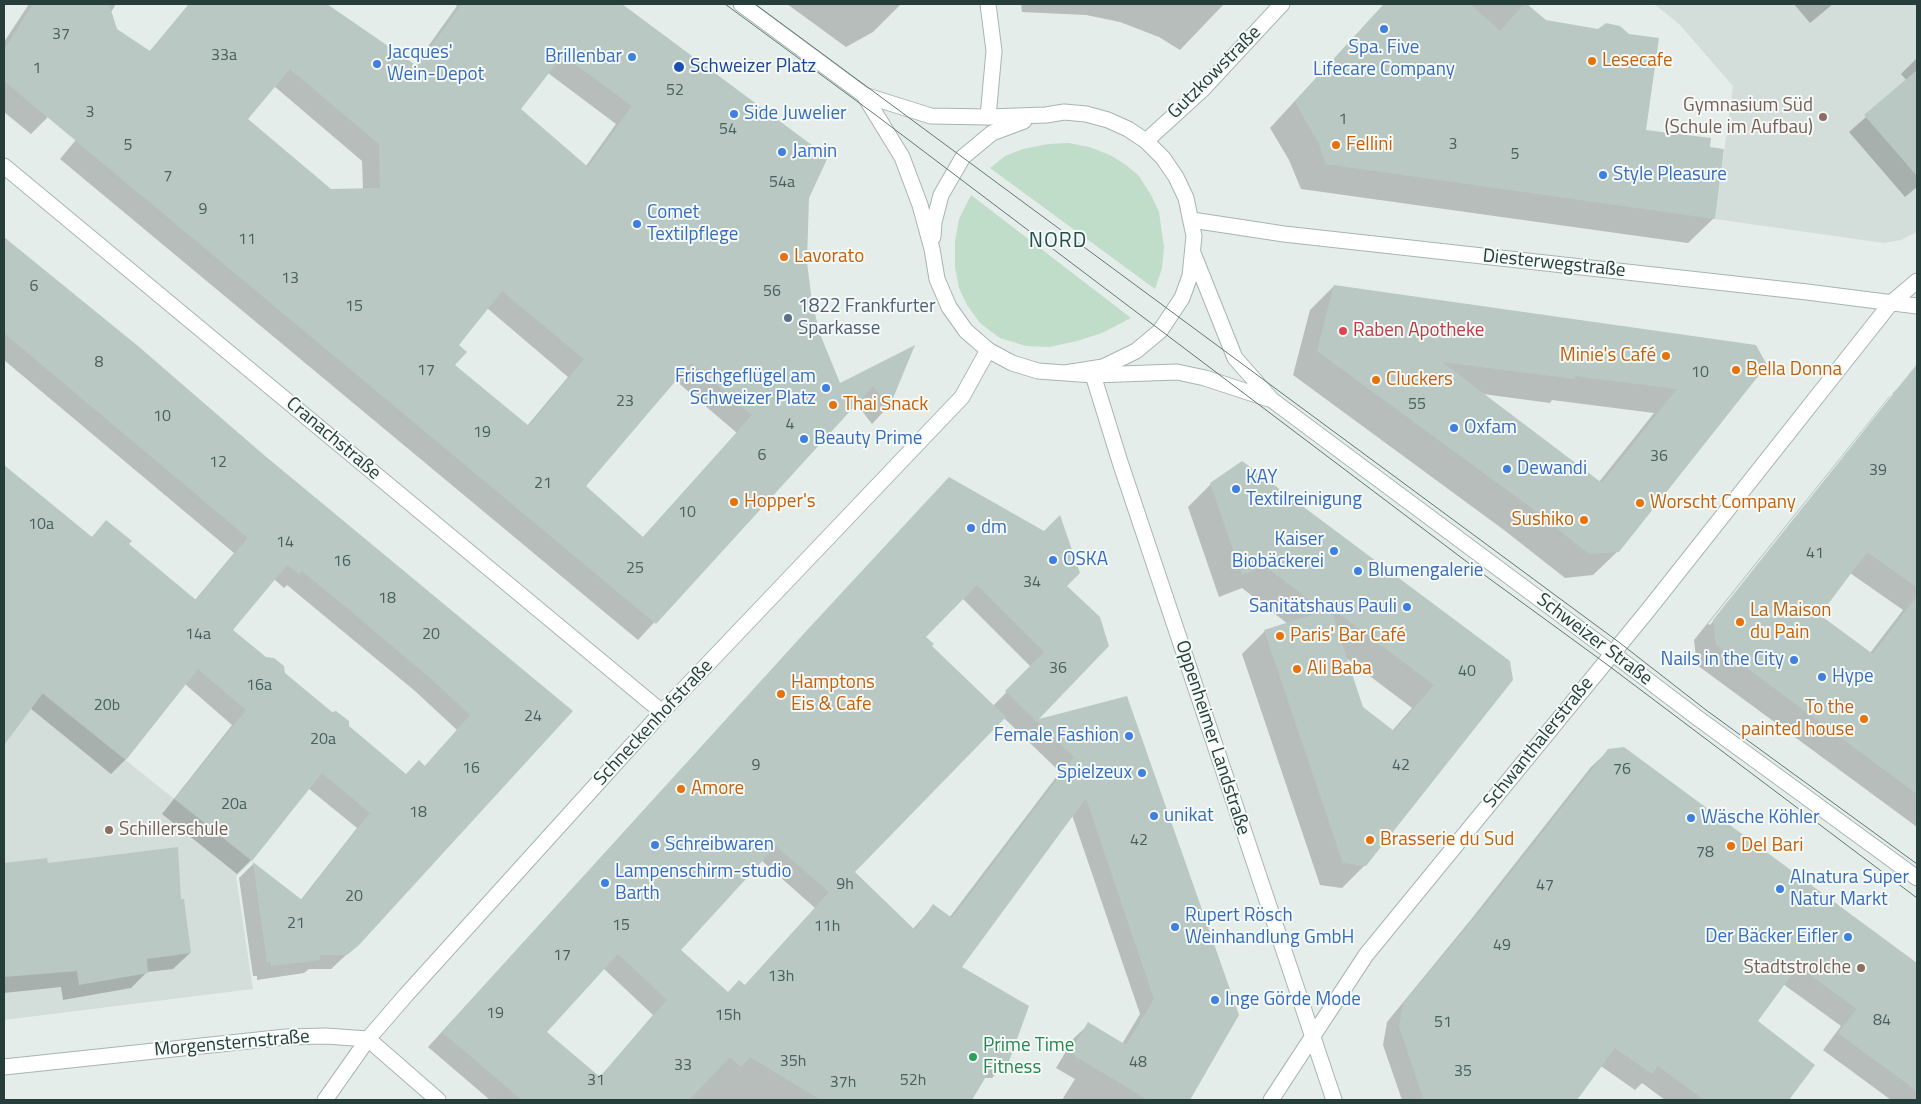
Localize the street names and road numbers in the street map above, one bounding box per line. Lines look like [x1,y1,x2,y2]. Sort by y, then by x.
street label: Gutzkowstraße [1164,22,1266,124]
street label: Diesterwegstraße [1481,245,1627,283]
street label: Cranachstraße [281,393,385,485]
street label: Schweizer Straße [1532,589,1656,691]
street label: Oppenheimer Landstraße [1170,638,1254,838]
street label: Schneckenhofstraße [590,655,718,791]
street label: Schwanthalerstraße [1479,673,1599,813]
street label: Morgensternstraße [153,1026,311,1062]

